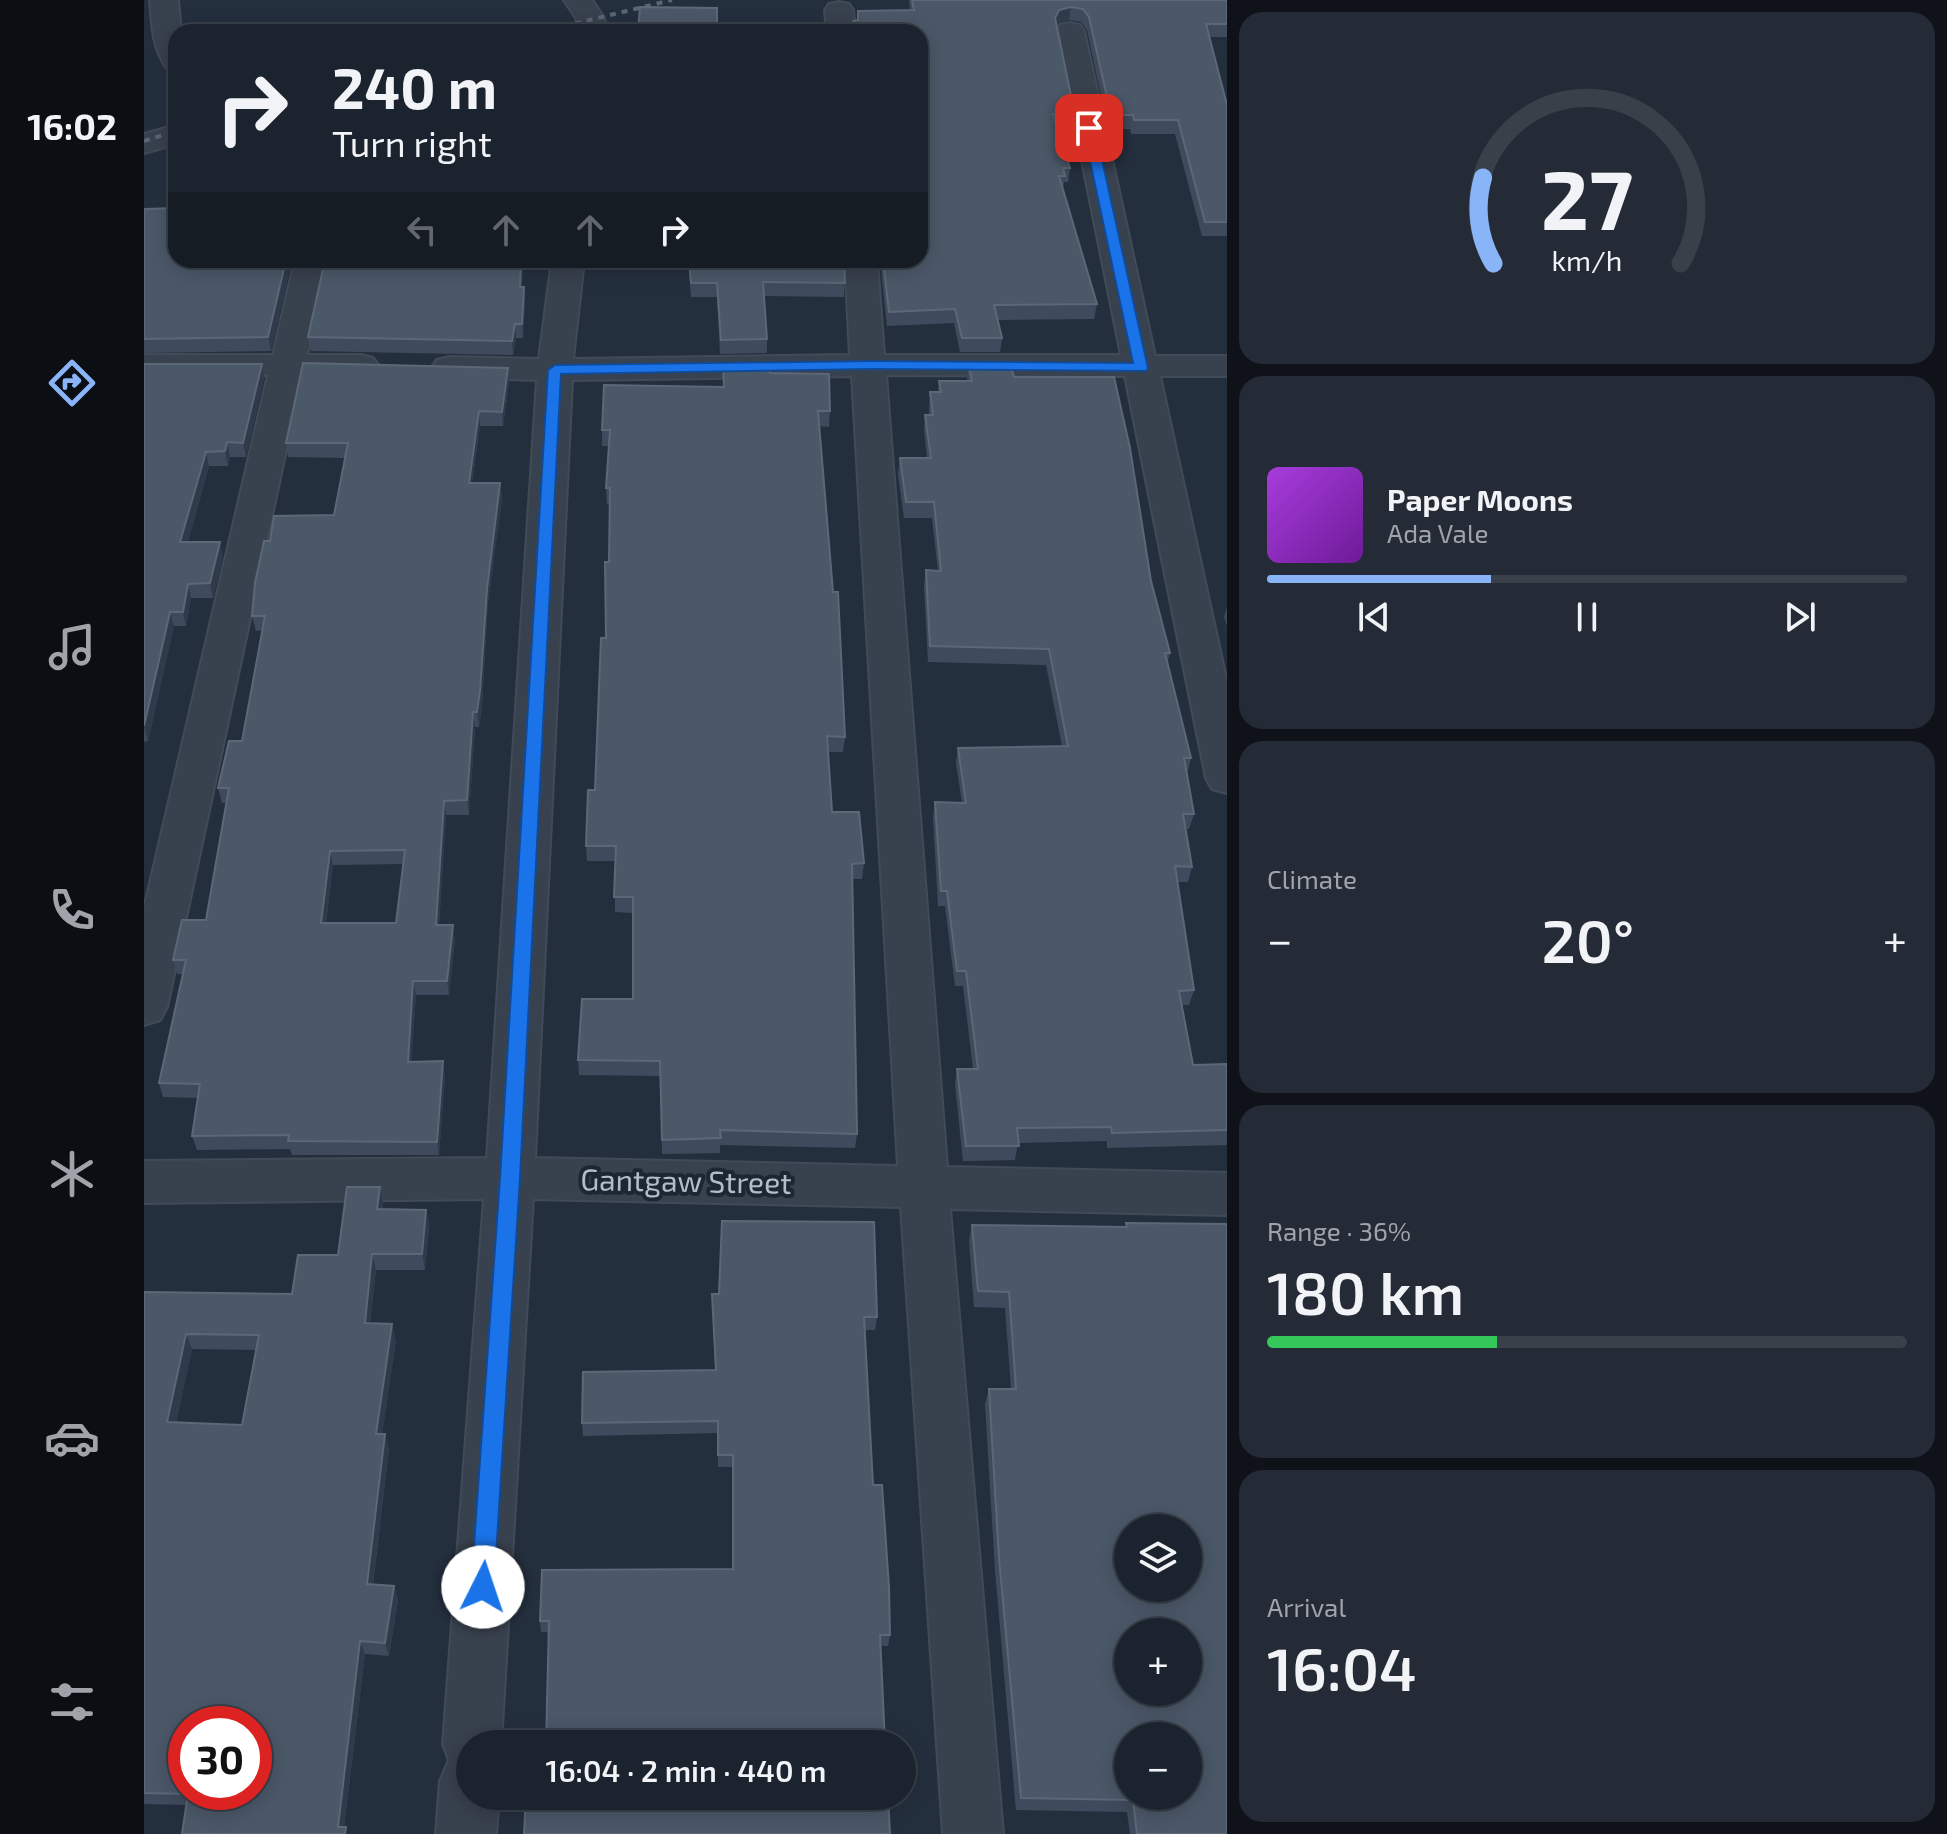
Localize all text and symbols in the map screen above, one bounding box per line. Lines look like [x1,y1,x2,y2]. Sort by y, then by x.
text: 240 m [332,53,497,120]
icon: right [200,56,304,160]
pin [1055,94,1123,162]
text: 16:02 [27,104,117,147]
icon: arrive [1067,106,1111,150]
text: Turn right [332,121,492,164]
text: 27 [1541,147,1633,247]
icon: left [400,208,444,252]
icon: ahead [484,208,528,252]
icon: ahead [568,208,612,252]
icon: right [652,208,696,252]
text: km/h [1552,242,1622,277]
icon: directions [44,355,100,411]
text: Paper Moons [1387,481,1573,517]
text: Ada Vale [1387,517,1489,548]
icon: previous [1352,595,1396,639]
icon: pause [1565,595,1609,639]
icon: next [1778,595,1822,639]
icon: music [44,619,100,675]
text: Climate [1267,863,1357,894]
icon: phone [44,882,100,938]
text: 20° [1541,903,1634,975]
text: − [1267,912,1293,965]
text: + [1883,912,1907,965]
icon: climate [44,1146,100,1202]
street label: Gantgaw Street [580,1160,792,1200]
text: Range · 36% [1267,1215,1411,1246]
text: 180 km [1267,1255,1464,1327]
icon: car [44,1410,100,1466]
map controls [1114,1514,1202,1810]
button: layers [1114,1514,1202,1602]
position arrow [441,1545,525,1629]
text: Arrival [1267,1591,1346,1622]
button: + [1114,1618,1202,1706]
text: 16:04 [1267,1631,1417,1703]
icon: filters [44,1674,100,1730]
speed limit sign: 30 [168,1706,272,1810]
button: − [1114,1722,1202,1810]
text: 16:04 · 2 min · 440 m [546,1752,826,1788]

